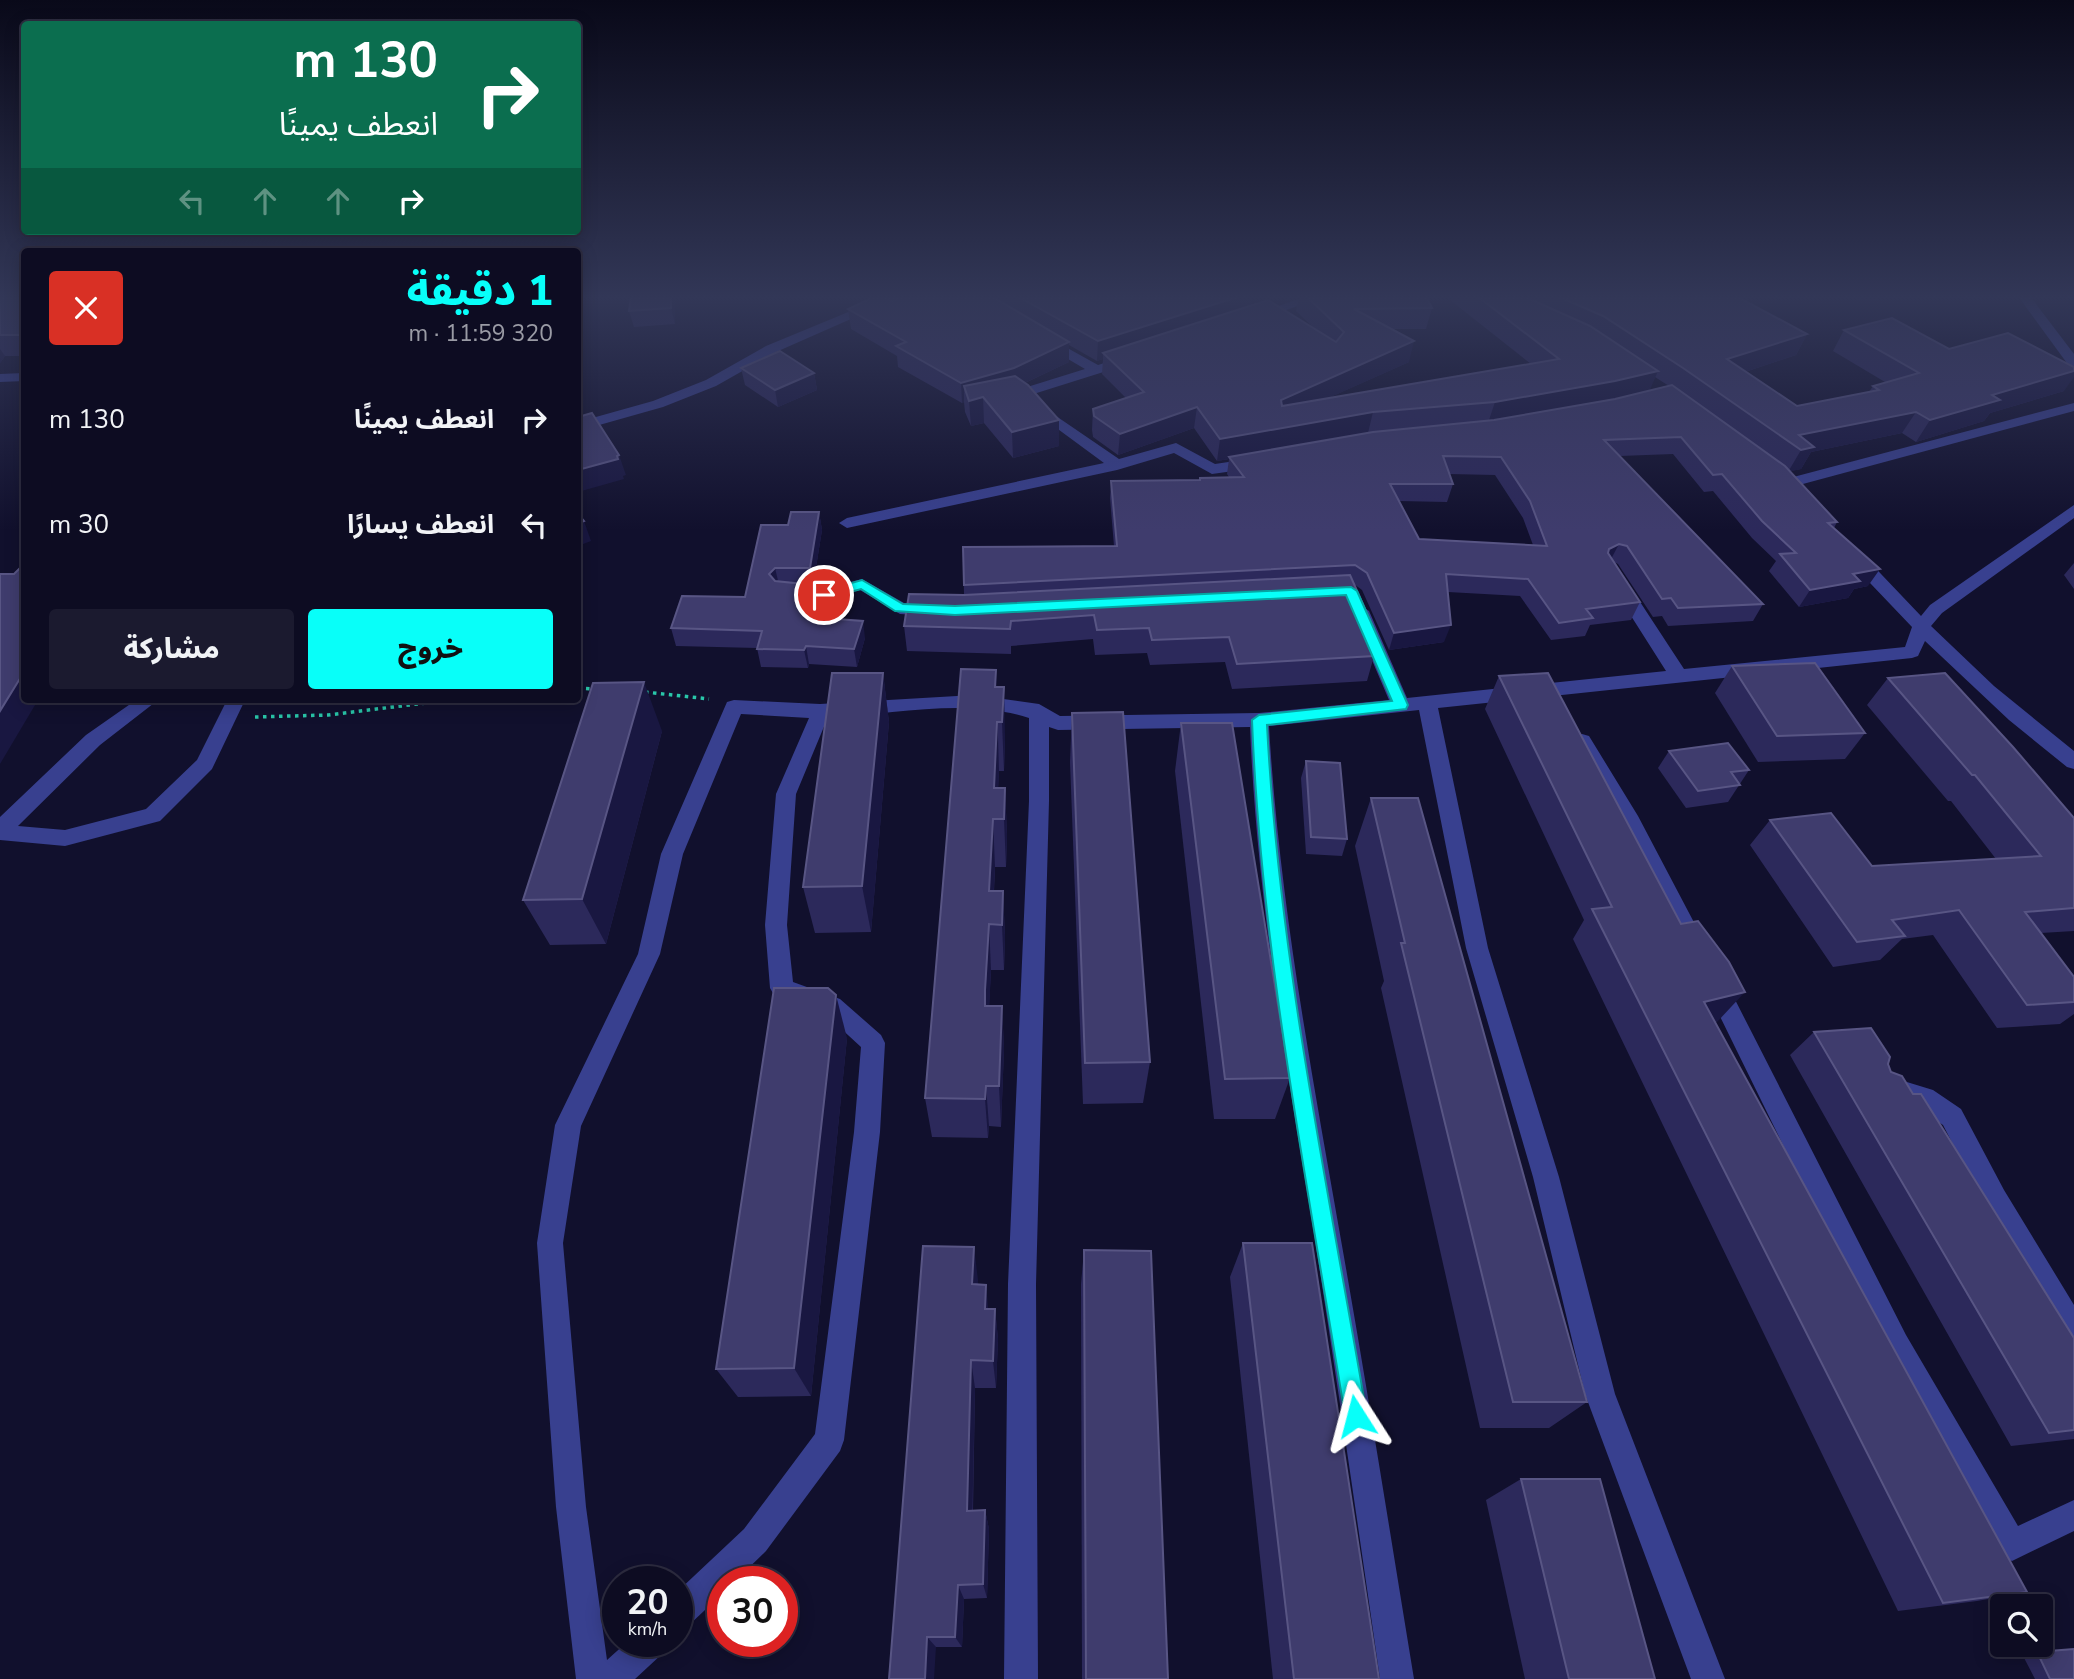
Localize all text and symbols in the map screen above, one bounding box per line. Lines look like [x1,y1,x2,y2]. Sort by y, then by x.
text: 130 m [294,27,438,94]
icon: right [462,49,553,140]
text: انعطف يمينًا [279,103,438,146]
icon: left [173,182,211,220]
icon: ahead [246,182,284,220]
icon: ahead [319,182,357,220]
icon: right [392,182,430,220]
text: 1 دقيقة [406,263,553,320]
button: close [49,271,123,345]
text: 320 m · 11:59 [408,318,553,349]
icon: right [515,401,553,439]
text: 130 m [49,402,125,437]
text: انعطف يمينًا [354,402,494,437]
icon: left [515,506,553,544]
text: 30 m [49,507,109,542]
text: انعطف يسارًا [347,507,494,542]
pin [794,565,854,625]
icon: arrive [805,576,843,614]
button: مشاركة [49,609,294,689]
button: خروج [308,609,553,689]
position arrow [1319,1379,1393,1453]
speed limit sign: 30 [707,1566,798,1657]
text: 20 [626,1579,669,1626]
map controls [1990,1594,2053,1657]
button: search [1990,1594,2053,1657]
text: km/h [628,1617,667,1641]

